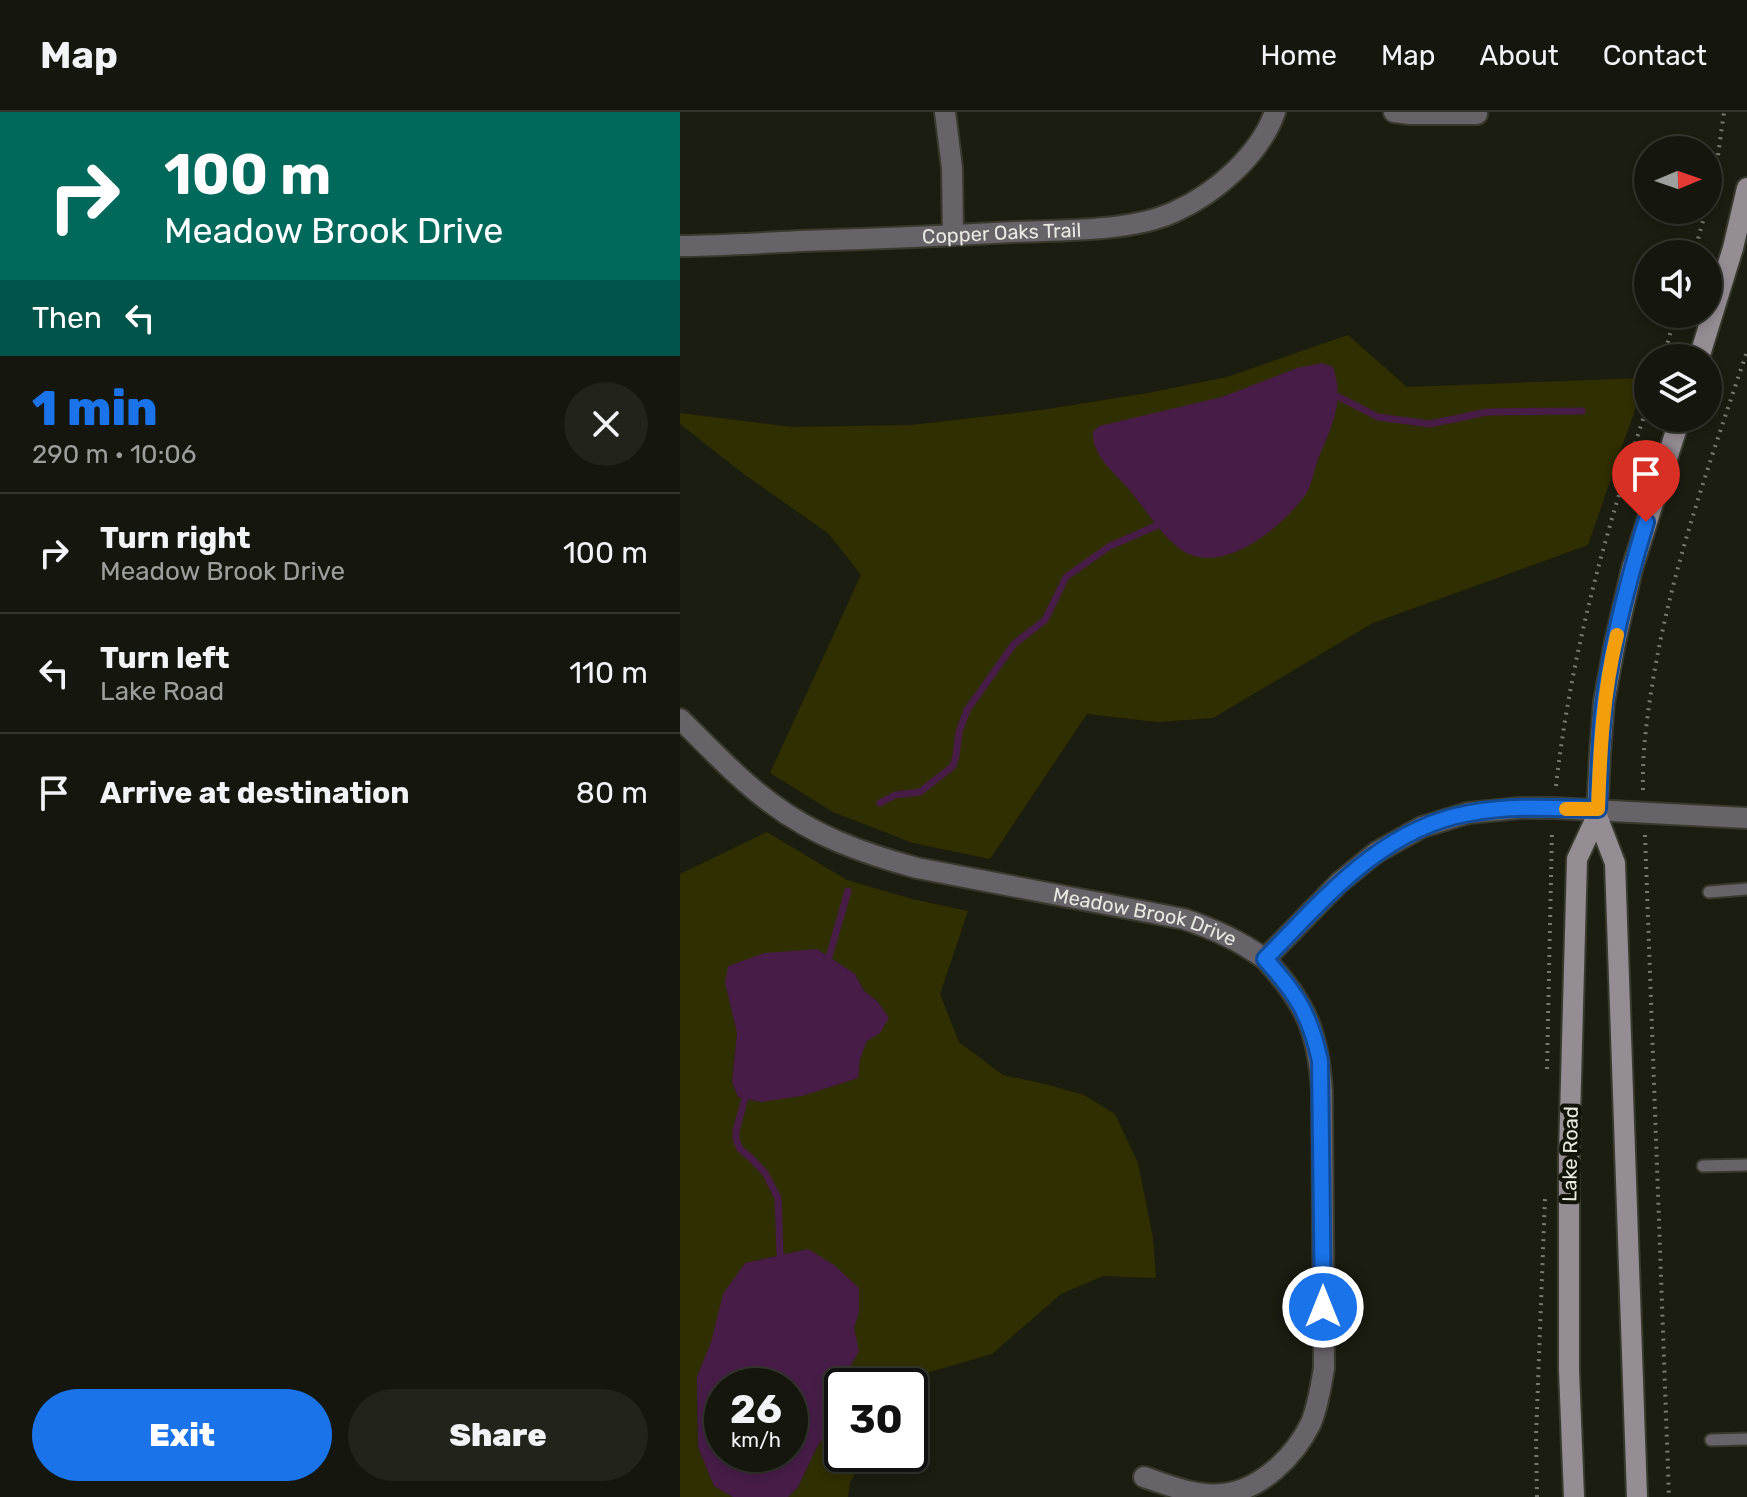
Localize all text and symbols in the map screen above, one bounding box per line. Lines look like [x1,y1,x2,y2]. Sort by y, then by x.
text: Map [40,32,118,78]
text: Home [1260,39,1337,72]
text: Map [1381,39,1435,72]
text: About [1479,39,1559,72]
text: Contact [1603,39,1707,72]
north arrow [1634,136,1722,224]
map controls [1634,136,1722,432]
text: 100 m [164,142,331,208]
icon: right [32,144,136,248]
text: Meadow Brook Drive [164,209,503,252]
street label: Copper Oaks Trail [921,218,1082,249]
button: sound [1634,240,1722,328]
icon: left [118,296,162,340]
text: Then [32,300,102,336]
button: layers [1634,344,1722,432]
text: 1 min [32,380,158,437]
button: close [564,382,648,466]
text: 290 m · 10:06 [32,439,196,470]
pin [1612,440,1680,522]
icon: arrive [1624,452,1668,496]
text: Turn right [100,520,251,556]
icon: right [32,531,76,575]
text: 100 m [563,535,648,571]
text: Meadow Brook Drive [100,556,345,587]
text: Turn left [100,640,230,676]
icon: left [32,651,76,695]
text: 110 m [569,655,648,691]
text: Lake Road [100,676,224,707]
icon: arrive [32,771,76,815]
text: Arrive at destination [100,775,410,811]
text: 80 m [576,775,648,811]
street label: Meadow Brook Drive [1051,882,1241,951]
street label: Lake Road [1557,1106,1583,1202]
position arrow [1281,1265,1365,1349]
speed limit sign: 30 [824,1368,928,1472]
text: 26 [730,1386,782,1433]
button: Exit [32,1389,332,1481]
button: Share [348,1389,648,1481]
text: km/h [731,1428,781,1452]

